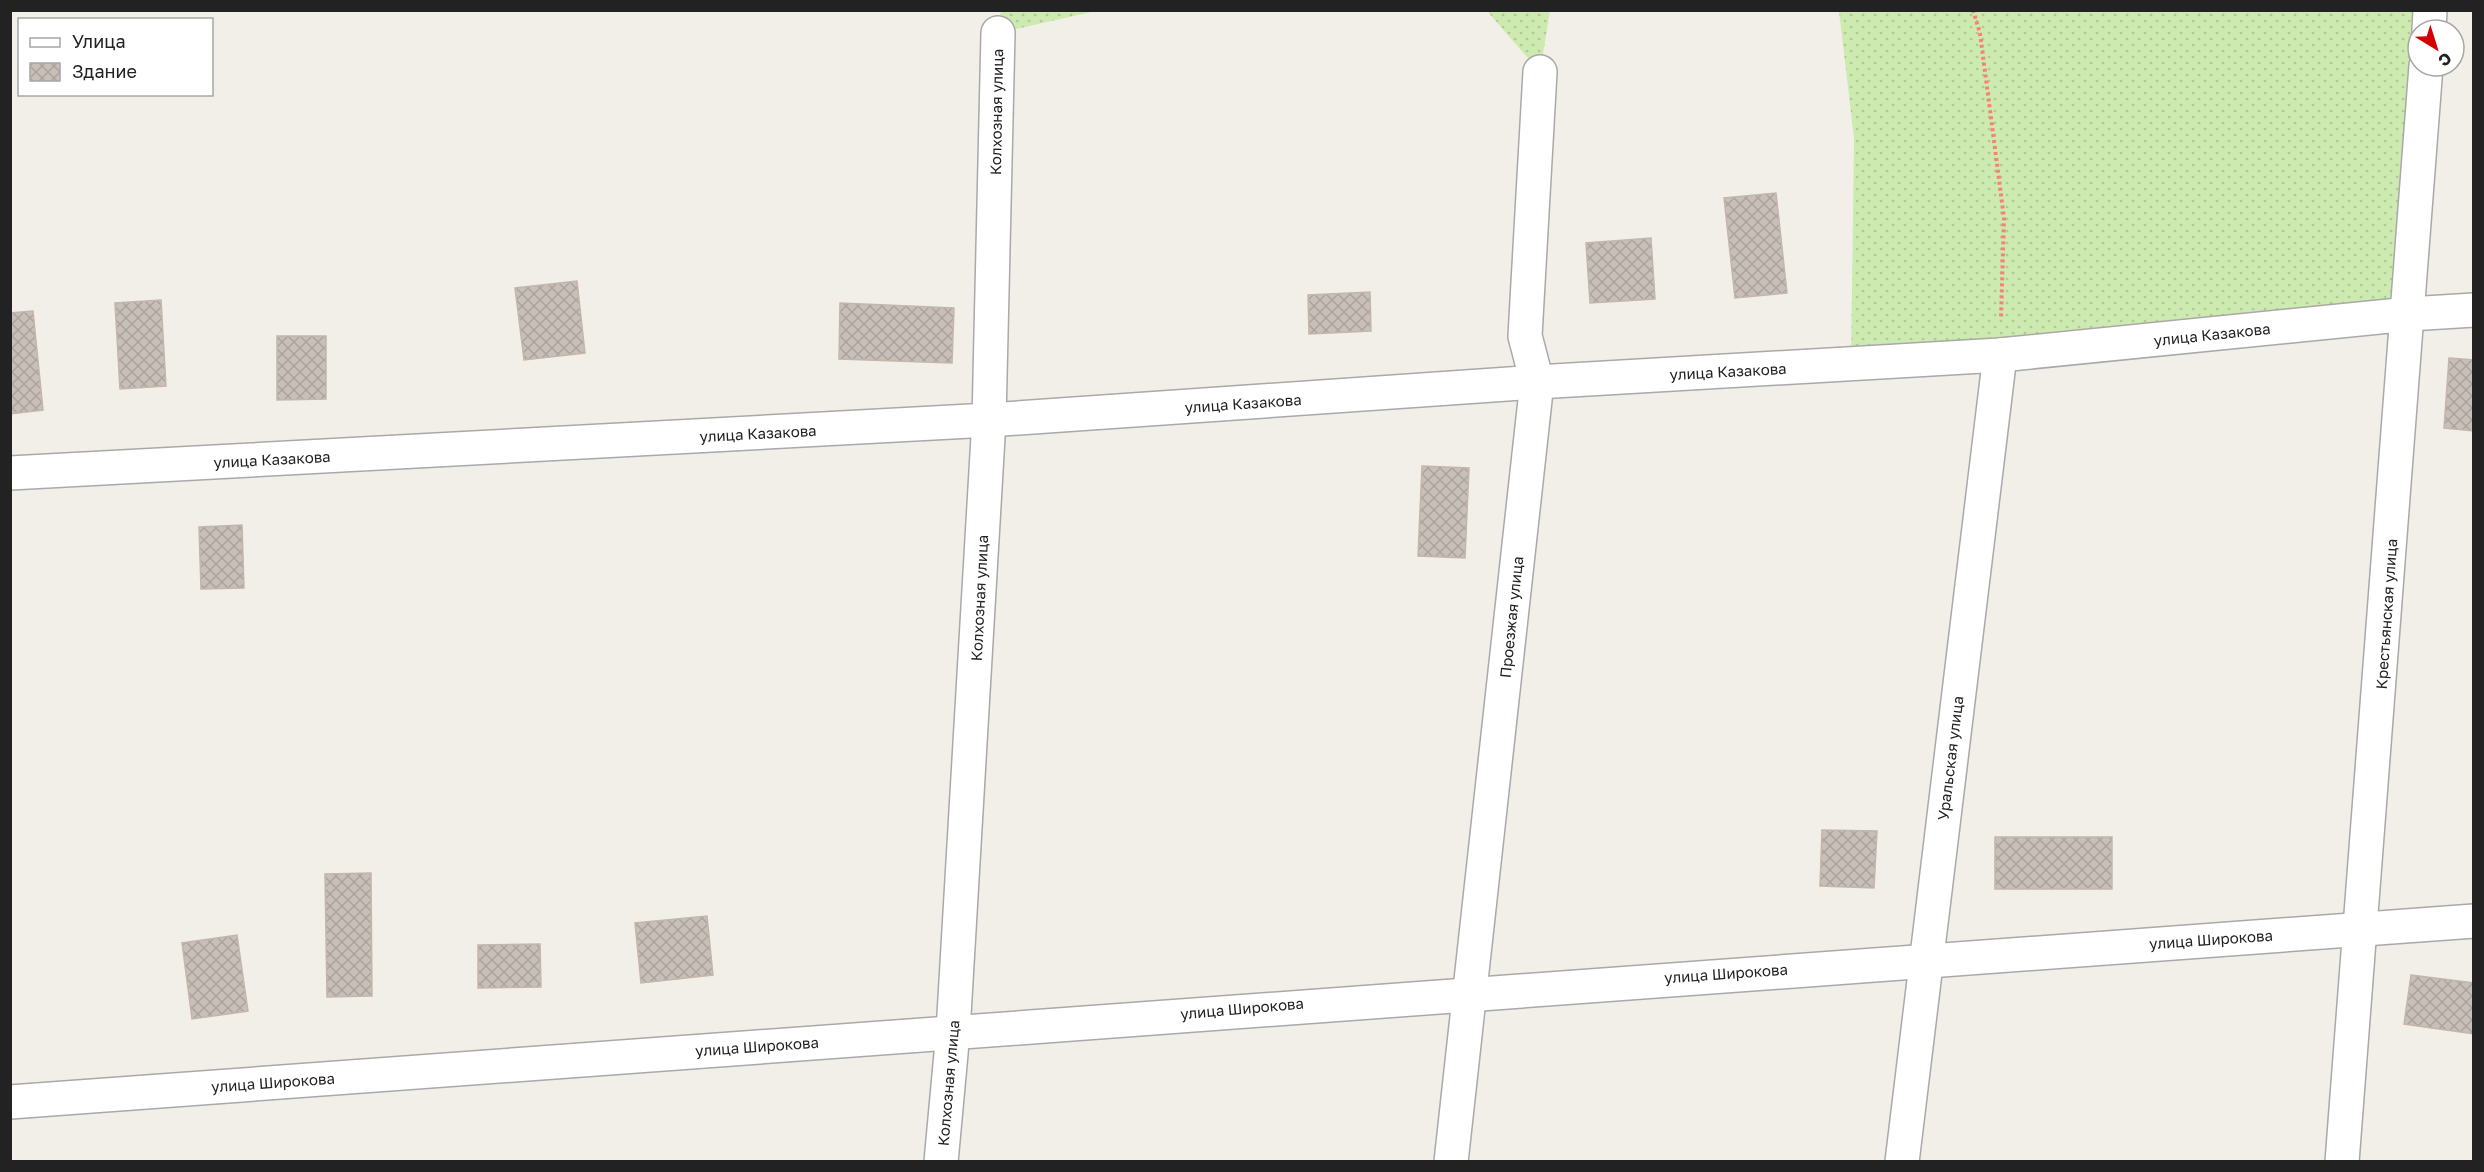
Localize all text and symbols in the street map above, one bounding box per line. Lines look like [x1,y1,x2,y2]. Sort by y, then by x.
legend [18,18,213,96]
north arrow [2406,18,2466,78]
text: Улица [72,30,126,52]
text: С [2435,48,2456,71]
street label: Колхозная улица [986,49,1006,175]
text: Здание [72,60,137,82]
street label: улица Казакова [2153,319,2271,349]
street label: улица Казакова [1669,359,1787,383]
street label: улица Казакова [1184,390,1302,416]
street label: улица Казакова [699,421,817,445]
street label: улица Казакова [213,447,331,471]
street label: Колхозная улица [967,534,991,662]
street label: Крестьянская улица [2372,538,2400,690]
street label: Проезжая улица [1496,555,1526,679]
street label: Уральская улица [1933,695,1967,821]
street label: улица Широкова [2149,926,2273,952]
street label: улица Широкова [1664,960,1788,986]
street label: улица Широкова [1179,994,1305,1022]
street label: Колхозная улица [934,1019,962,1147]
street label: улица Широкова [695,1033,819,1059]
street label: улица Широкова [211,1069,335,1095]

